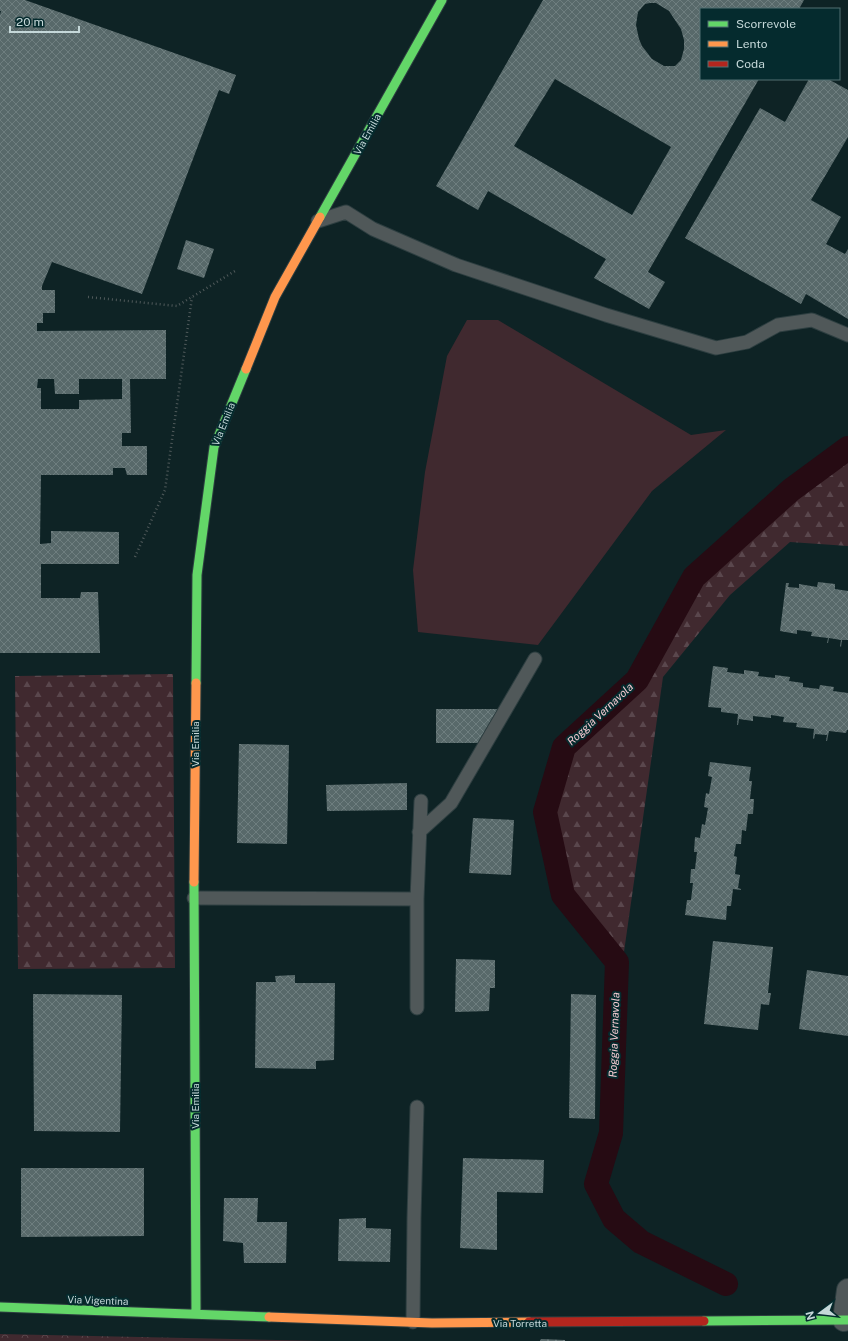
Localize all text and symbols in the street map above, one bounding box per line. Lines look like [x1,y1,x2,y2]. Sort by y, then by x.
scale bar [10,8,79,34]
legend [700,8,840,80]
text: 20 m [16,15,44,29]
text: Scorrevole [736,17,796,31]
text: Lento [736,37,768,51]
text: Coda [736,57,765,71]
street label: Via Emilia [351,111,383,157]
street label: Via Emilia [209,401,237,447]
water label: Roggia Vernavola [565,680,635,748]
street label: Via Emilia [189,721,201,767]
water label: Roggia Vernavola [607,992,621,1078]
street label: Via Emilia [189,1083,201,1129]
street label: Via Vigentina [67,1293,129,1307]
north arrow [800,1293,840,1333]
text: N [803,1310,817,1321]
street label: Via Torretta [493,1317,547,1329]

